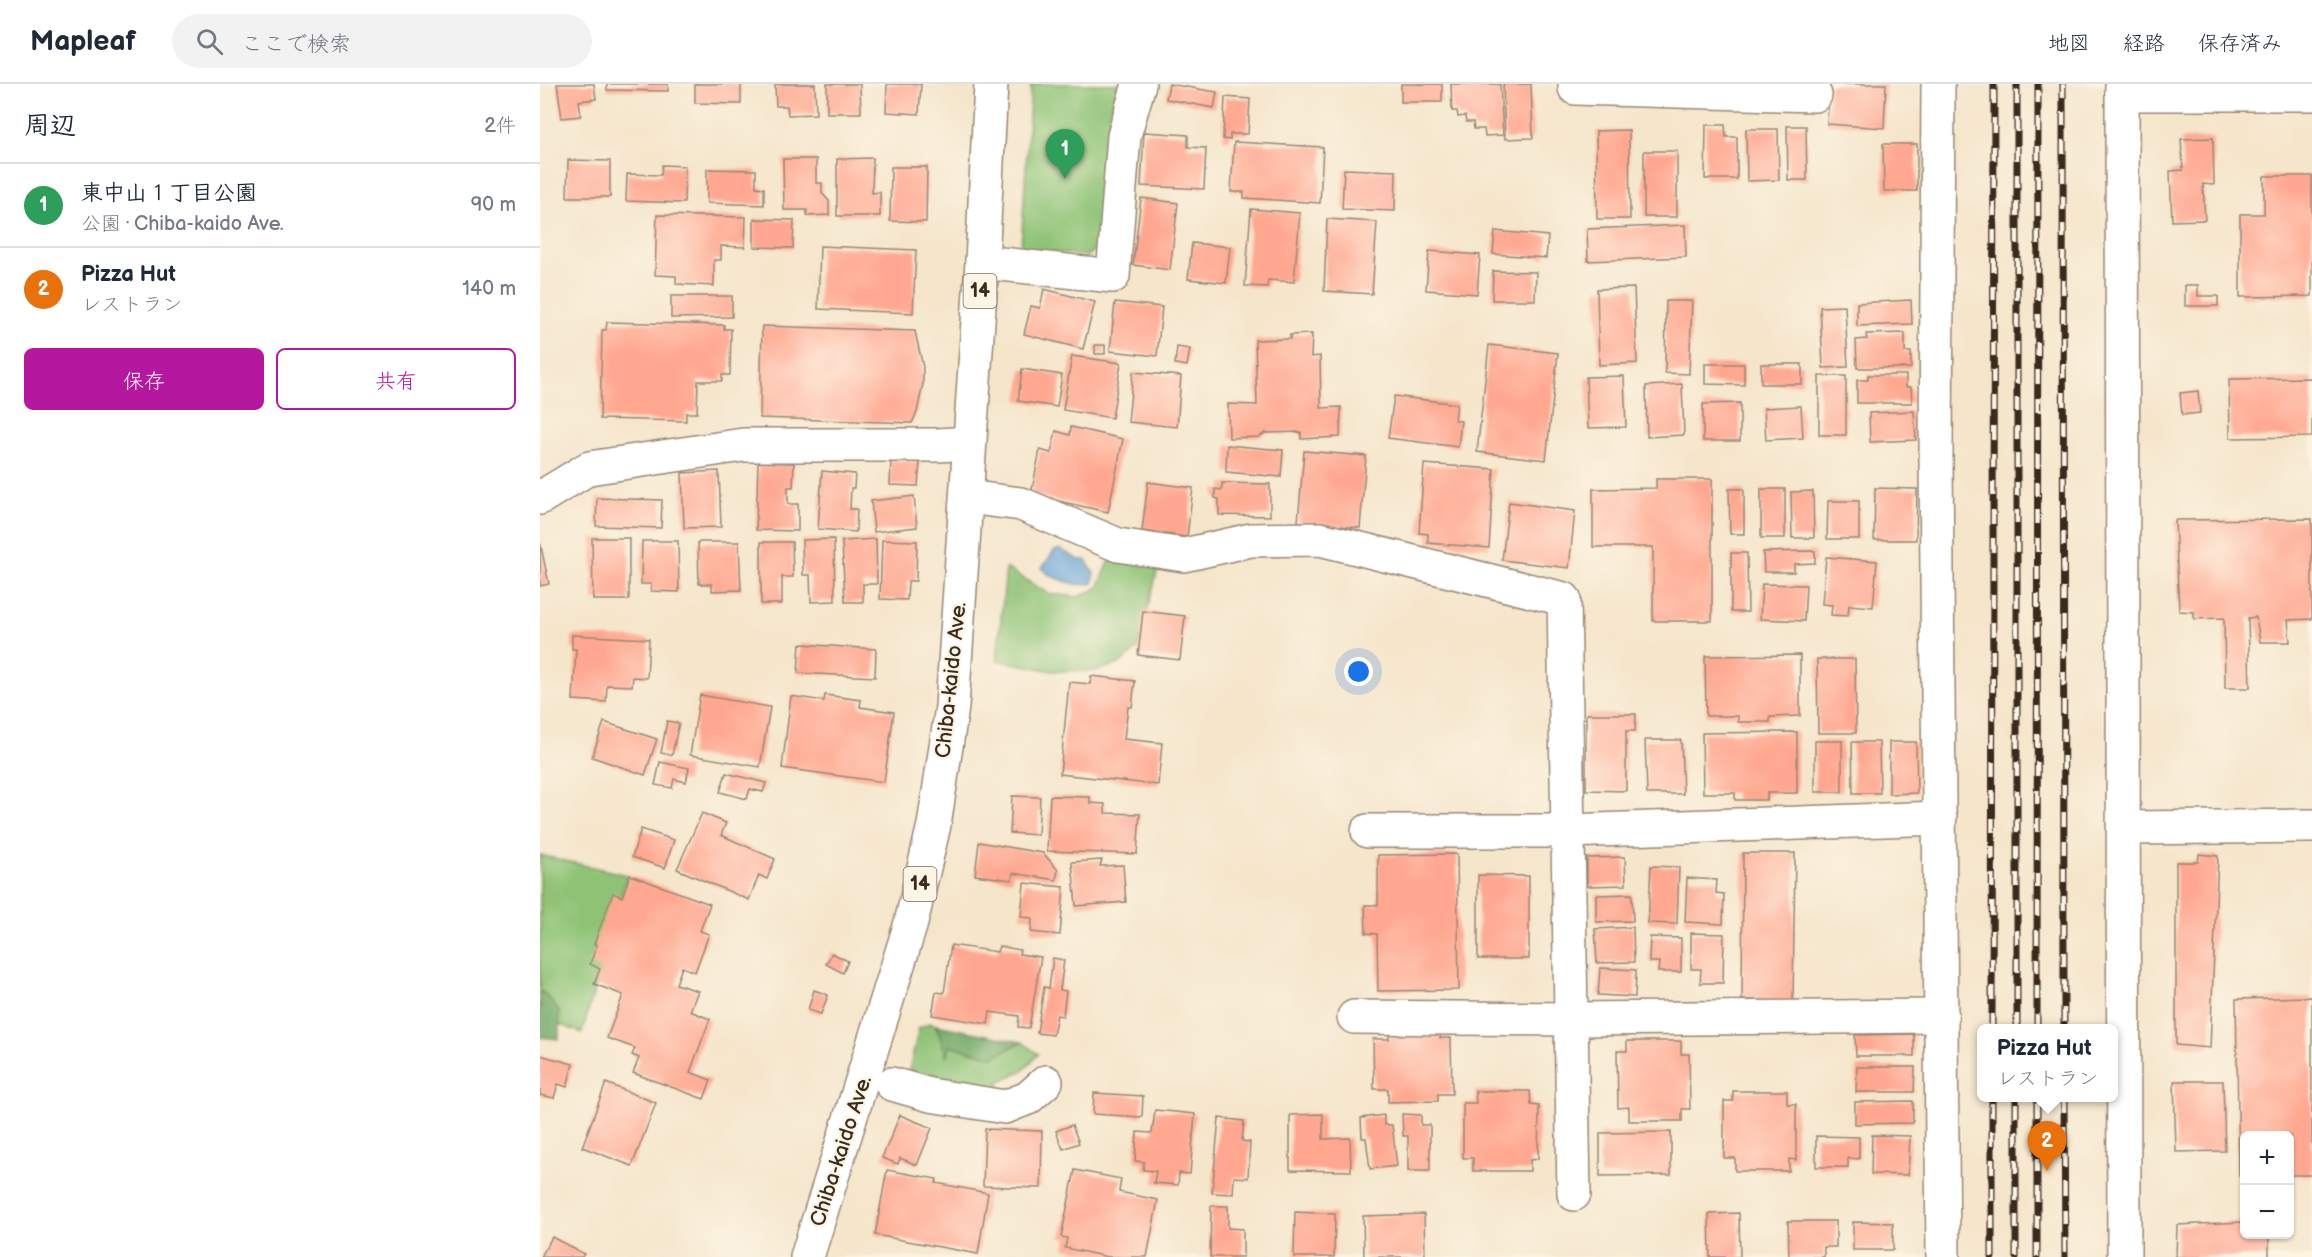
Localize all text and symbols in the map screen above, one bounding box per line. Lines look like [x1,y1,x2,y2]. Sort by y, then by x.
search box [172,14,592,68]
text: Mapleaf [30,25,136,58]
icon: search [193,25,226,58]
text: ここで検索 [241,31,351,58]
text: 地図 [2048,31,2090,56]
text: 経路 [2123,31,2165,56]
text: 保存済み [2198,31,2282,56]
text: 周辺 [24,111,76,142]
text: 2件 [484,114,516,138]
pin: 1 [1046,130,1084,179]
text: 東中山１丁目公園 [81,180,257,207]
text: 1 [39,193,48,217]
text: 90 m [471,193,516,217]
text: 公園 · Chiba-kaido Ave. [81,212,284,236]
text: Pizza Hut [81,261,176,288]
road number: 14 [964,274,996,308]
text: 2 [38,277,49,301]
text: 140 m [462,277,516,301]
text: レストラン [81,293,183,317]
button: 保存 [24,348,264,410]
button: 共有 [276,348,516,410]
street label: Chiba-kaido Ave. [930,601,972,759]
your location [1344,657,1373,686]
road number: 14 [904,867,937,901]
popup [1977,1024,2118,1102]
text: Pizza Hut [1997,1035,2092,1062]
text: レストラン [1997,1067,2098,1091]
street label: Chiba-kaido Ave. [805,1072,877,1230]
pin: 2 [2028,1122,2066,1171]
map controls [2240,1131,2294,1239]
button: + [2240,1131,2294,1185]
button: − [2240,1185,2294,1239]

